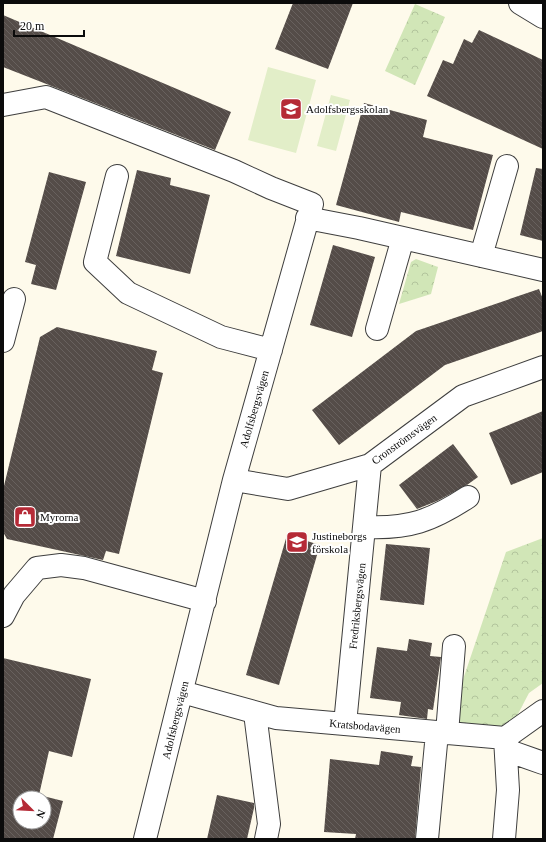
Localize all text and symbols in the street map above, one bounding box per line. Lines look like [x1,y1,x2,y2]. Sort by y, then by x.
scale bar [14,12,84,38]
text: 20 m [20,19,45,33]
school or university icon: Adolfsbergsskolan [278,96,304,122]
place label: Adolfsbergsskolan [306,103,389,115]
street label: Adolfsbergsvägen [237,368,271,449]
street label: Cronströmsvägen [369,411,439,467]
shop icon: Myrorna [12,504,38,530]
place label: Myrorna [40,511,79,523]
school or university icon: Justineborgs förskola [284,529,310,555]
place label: Justineborgs förskola [312,530,367,555]
street label: Fredriksbergsvägen [347,562,368,650]
street label: Adolfsbergsvägen [160,679,191,760]
street label: Kratsbodavägen [329,717,402,735]
north arrow [12,790,52,830]
text: N [34,808,48,820]

